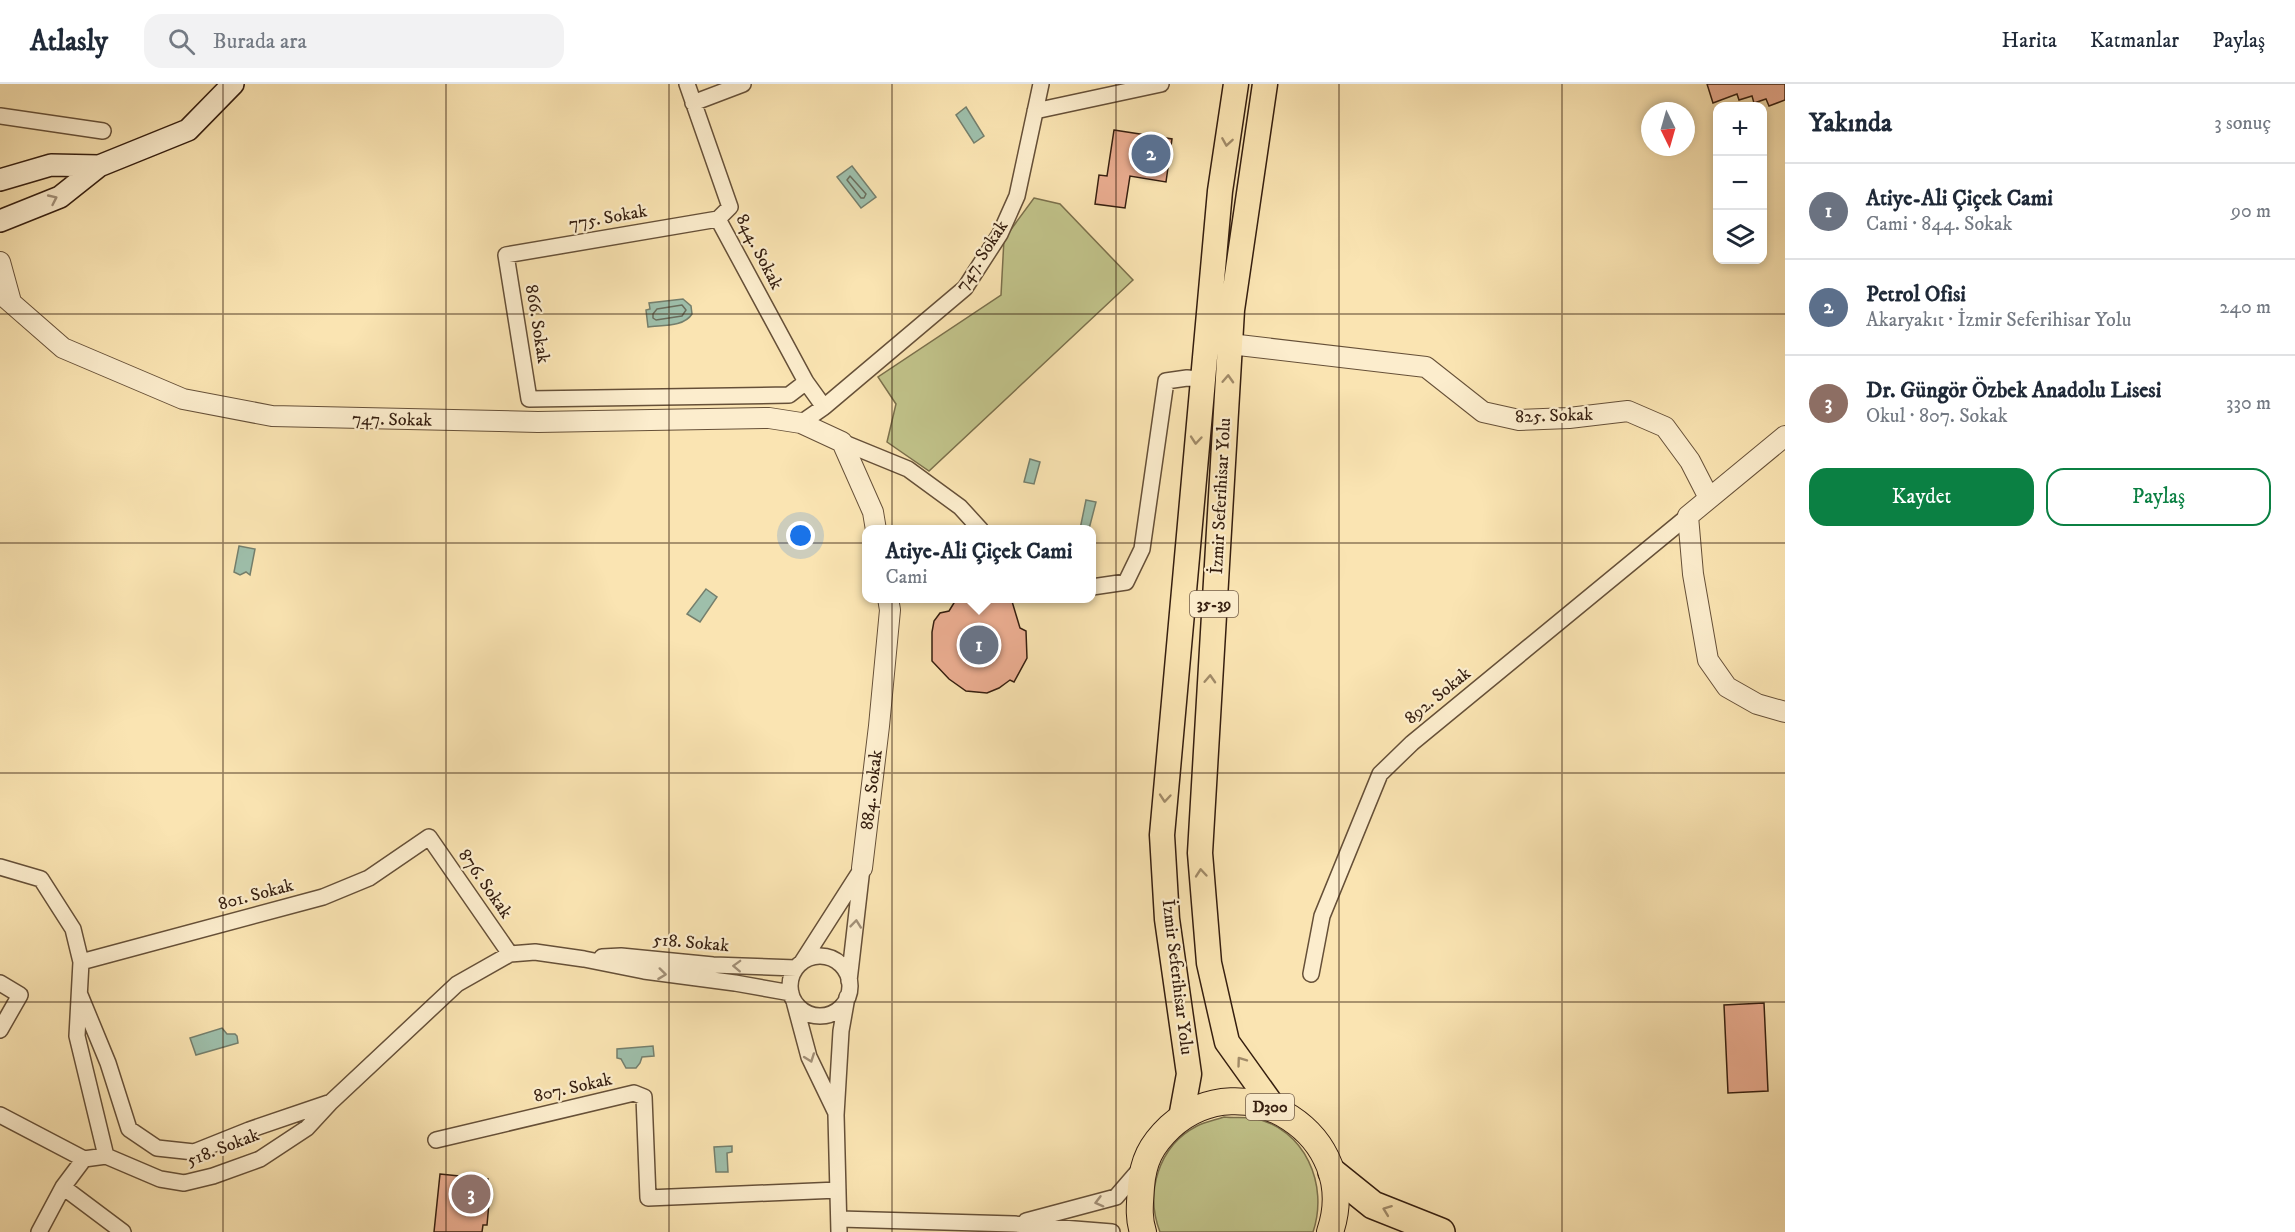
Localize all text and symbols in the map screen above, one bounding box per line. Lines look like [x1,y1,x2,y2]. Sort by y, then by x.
search box [144,14,564,68]
text: Atlasly [30,24,108,59]
icon: search [165,25,198,58]
text: Burada ara [213,28,307,55]
text: Harita [2002,28,2057,54]
text: Katmanlar [2090,28,2179,54]
text: Paylaş [2212,28,2265,54]
north arrow [1641,102,1695,156]
map controls [1713,102,1767,264]
button: + [1713,102,1767,156]
text: Yakında [1809,107,1892,140]
text: 3 sonuç [2214,111,2271,136]
pin: 2 [1132,132,1170,176]
one-way arrow [1221,136,1234,146]
button: − [1713,156,1767,210]
text: Atiye-Ali Çiçek Cami [1866,185,2053,212]
one-way arrow [47,195,58,207]
text: 1 [1825,199,1832,224]
text: 90 m [2231,199,2271,224]
street label: 775. Sokak [567,200,649,236]
button: layers [1713,210,1767,264]
street label: 844. Sokak [731,211,787,294]
text: Cami · 844. Sokak [1866,212,2012,237]
street label: 747. Sokak [951,216,1013,296]
text: Petrol Ofisi [1866,281,1966,308]
street label: 866. Sokak [520,283,554,365]
text: 2 [1824,295,1833,320]
text: 240 m [2220,295,2271,320]
text: Akaryakıt · İzmir Seferihisar Yolu [1866,308,2131,333]
one-way arrow [1221,375,1234,384]
text: Dr. Güngör Özbek Anadolu Lisesi [1866,377,2161,404]
text: 3 [1825,391,1832,416]
text: 330 m [2226,391,2271,416]
street label: 825. Sokak [1515,404,1593,428]
text: Okul · 807. Sokak [1866,404,2008,429]
street label: 747. Sokak [352,408,432,432]
street label: İzmir Seferihisar Yolu [1205,417,1236,575]
one-way arrow [1190,436,1203,445]
button: Kaydet [1809,468,2034,526]
button: Paylaş [2046,468,2271,526]
your location [786,521,815,550]
popup [862,525,1096,603]
text: Atiye-Ali Çiçek Cami [886,538,1072,565]
text: Cami [886,565,928,590]
road number: 35-39 [1190,591,1238,617]
pin: 1 [960,622,998,668]
street label: 892. Sokak [1400,663,1476,729]
one-way arrow [1203,674,1216,683]
street label: 884. Sokak [856,749,888,831]
one-way arrow [1159,793,1172,802]
street label: 876. Sokak [453,845,517,923]
one-way arrow [1195,869,1208,878]
street label: 801. Sokak [216,874,296,916]
street label: İzmir Seferihisar Yolu [1157,898,1198,1056]
one-way arrow [849,920,862,929]
street label: 518. Sokak [652,929,730,957]
one-way arrow [733,960,742,972]
one-way arrow [657,967,666,979]
one-way arrow [803,1052,816,1062]
one-way arrow [1237,1057,1248,1068]
street label: 807. Sokak [532,1068,614,1108]
road number: D300 [1246,1094,1294,1120]
street label: 518. Sokak [183,1124,263,1172]
pin: 3 [452,1172,490,1216]
one-way arrow [1095,1194,1105,1207]
one-way arrow [1382,1205,1392,1218]

